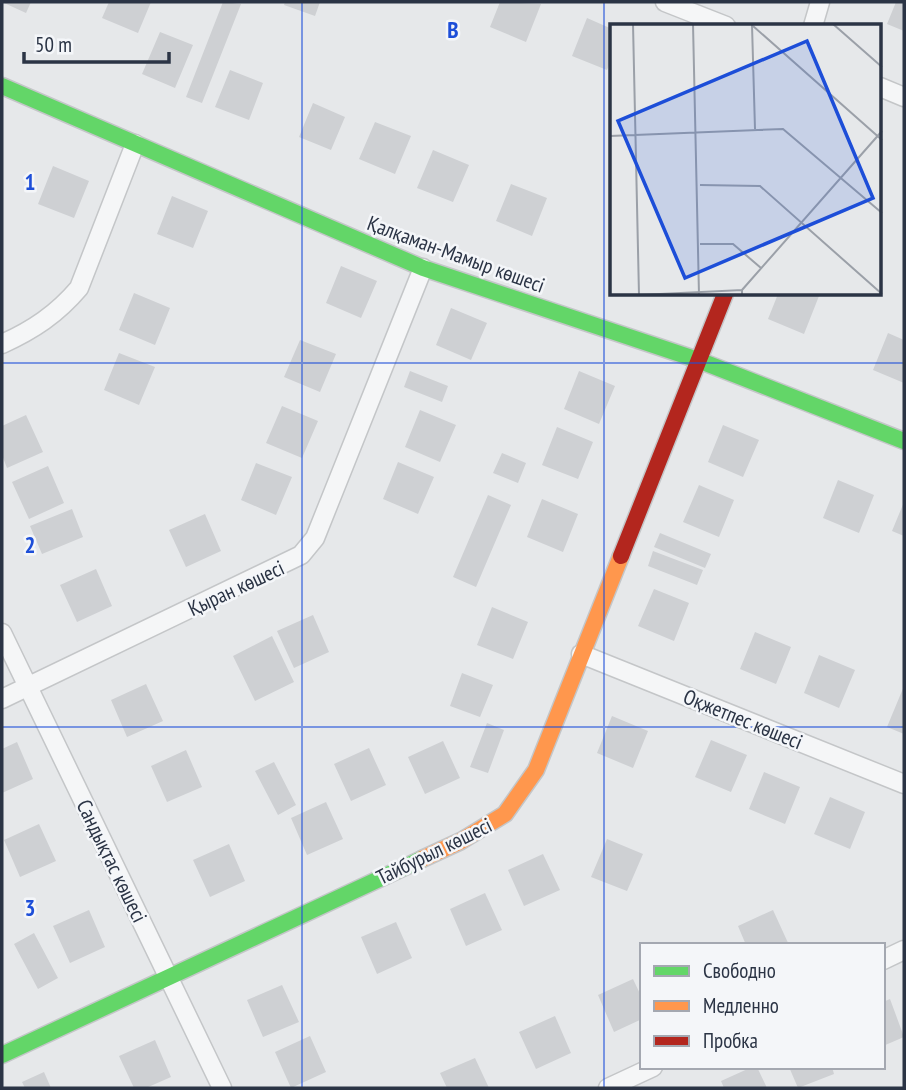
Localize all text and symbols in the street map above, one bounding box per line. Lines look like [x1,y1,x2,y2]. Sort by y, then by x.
text: B [447,15,459,44]
scale bar [24,21,170,65]
inset map [610,24,881,296]
text: 50 m [35,31,72,58]
text: 1 [25,167,36,196]
street label: Қалқаман-Мамыр көшесі [364,209,548,299]
text: 2 [25,530,36,559]
street label: Қыран көшесі [184,554,288,622]
street label: Оқжетпес көшесі [679,683,807,755]
street label: Сандықтас көшесі [71,795,153,927]
street label: Тайбурыл көшесі [372,811,496,891]
text: 3 [25,893,36,922]
legend [640,943,885,1069]
text: Свободно [703,957,776,984]
text: Медленно [703,992,779,1019]
text: Пробка [703,1027,758,1054]

